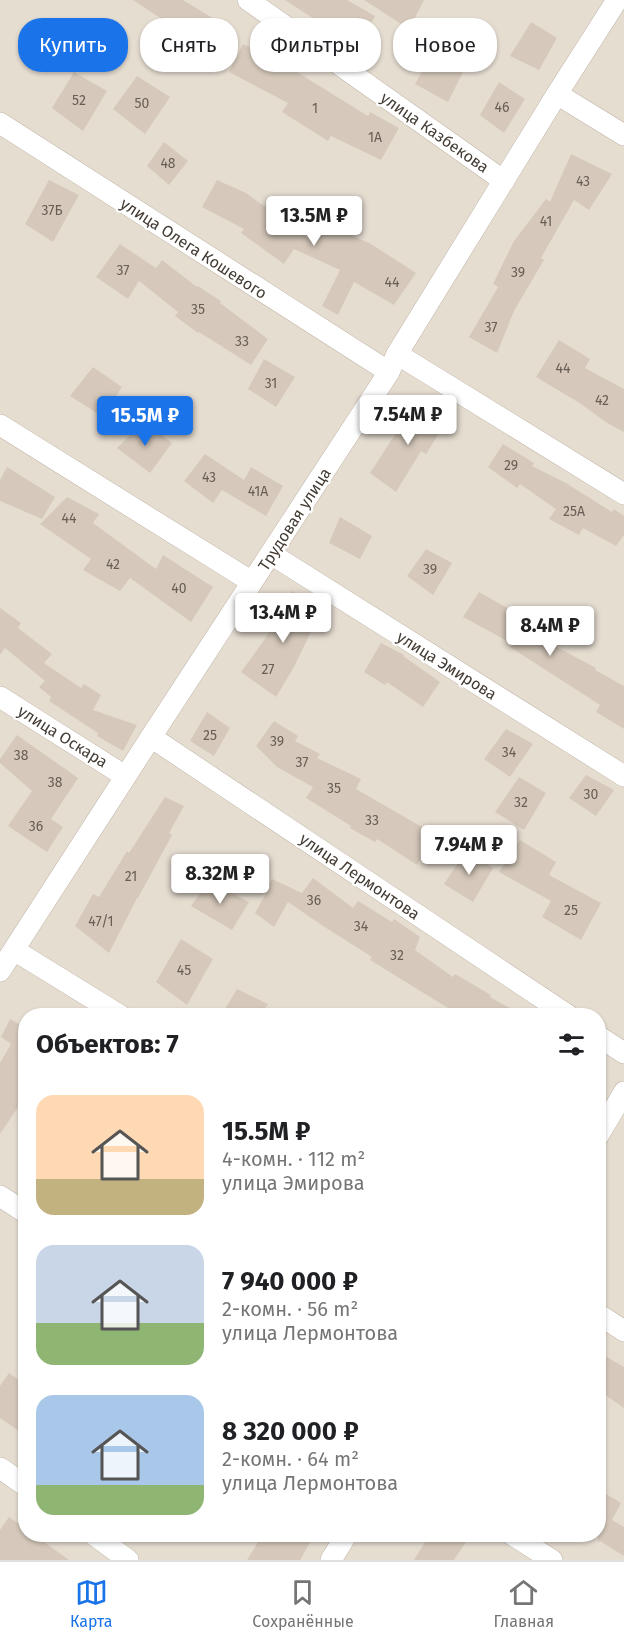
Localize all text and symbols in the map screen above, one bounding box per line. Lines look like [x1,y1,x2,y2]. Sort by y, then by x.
chip: Купить [18,18,128,72]
chip: Снять [140,18,238,72]
chip: Фильтры [250,18,381,72]
chip: Новое [393,18,497,72]
street label: улица Казбекова [377,88,493,177]
house number: 52 [72,92,86,109]
house number: 50 [135,95,150,112]
house number: 46 [495,99,509,116]
house number: 1 [312,100,318,117]
house number: 1А [368,129,382,146]
house number: 48 [160,155,176,172]
house number: 43 [576,173,590,190]
street label: улица Олега Кошевого [117,194,271,303]
pin: 13.5M ₽ [259,196,369,247]
house number: 37Б [41,202,63,219]
text: 13.5M ₽ [280,203,348,227]
house number: 41 [540,213,552,230]
house number: 37 [116,262,130,279]
house number: 39 [511,264,525,281]
house number: 44 [385,274,400,291]
house number: 35 [191,301,205,318]
house number: 37 [484,319,498,336]
house number: 33 [235,333,249,350]
house number: 44 [556,360,571,377]
house number: 31 [265,375,277,392]
house number: 42 [595,392,609,409]
pin: 7.54M ₽ [353,395,463,446]
pin: 15.5M ₽ [90,396,200,447]
text: 7.54M ₽ [374,402,442,426]
text: 15.5M ₽ [111,403,179,427]
house number: 29 [504,457,518,474]
street label: Трудовая улица [254,464,335,574]
house number: 43 [202,469,216,486]
house number: 41А [248,483,268,500]
house number: 25А [563,503,585,520]
house number: 44 [62,510,77,527]
house number: 42 [106,556,120,573]
house number: 39 [423,561,437,578]
house number: 40 [171,580,187,597]
pin: 13.4M ₽ [228,593,338,644]
text: 13.4M ₽ [249,600,317,624]
pin: 8.4M ₽ [501,606,599,657]
text: 8.4M ₽ [520,613,580,637]
street label: улица Эмирова [393,627,500,704]
house number: 27 [261,661,275,678]
street label: улица Оскара [14,701,111,772]
house number: 25 [203,727,217,744]
house number: 39 [270,733,284,750]
house number: 34 [502,744,517,761]
house number: 38 [14,747,29,764]
house number: 37 [295,754,309,771]
house number: 38 [48,774,63,791]
house number: 35 [327,780,341,797]
house number: 30 [584,786,599,803]
house number: 32 [514,794,528,811]
house number: 33 [365,812,379,829]
house number: 36 [29,818,43,835]
pin: 7.94M ₽ [414,825,524,876]
street label: улица Лермонтова [296,829,423,924]
text: 7.94M ₽ [435,832,503,856]
pin: 8.32M ₽ [165,854,275,905]
text: 8.32M ₽ [185,861,255,885]
house number: 21 [125,868,137,885]
house number: 36 [307,892,321,909]
house number: 25 [564,902,578,919]
house number: 47/1 [88,913,114,930]
house number: 34 [354,918,369,935]
house number: 32 [390,947,404,964]
house number: 45 [177,962,191,979]
icon: filters [555,1028,588,1061]
text: Объектов: 7 [36,1029,179,1060]
text: 15.5M ₽ [222,1116,311,1147]
icon: home [84,1119,156,1191]
text: 4-комн. · 112 m² [222,1147,365,1171]
text: улица Эмирова [222,1171,365,1195]
text: 7 940 000 ₽ [222,1266,358,1297]
icon: home [84,1269,156,1341]
text: 2-комн. · 56 m² [222,1297,358,1321]
text: улица Лермонтова [222,1321,398,1345]
text: 8 320 000 ₽ [222,1416,359,1447]
icon: home [84,1419,156,1491]
text: 2-комн. · 64 m² [222,1447,359,1471]
text: улица Лермонтова [222,1471,398,1495]
tab: Карта [70,1576,112,1631]
tab: Сохранённые [252,1576,354,1631]
tab: Главная [494,1576,554,1631]

